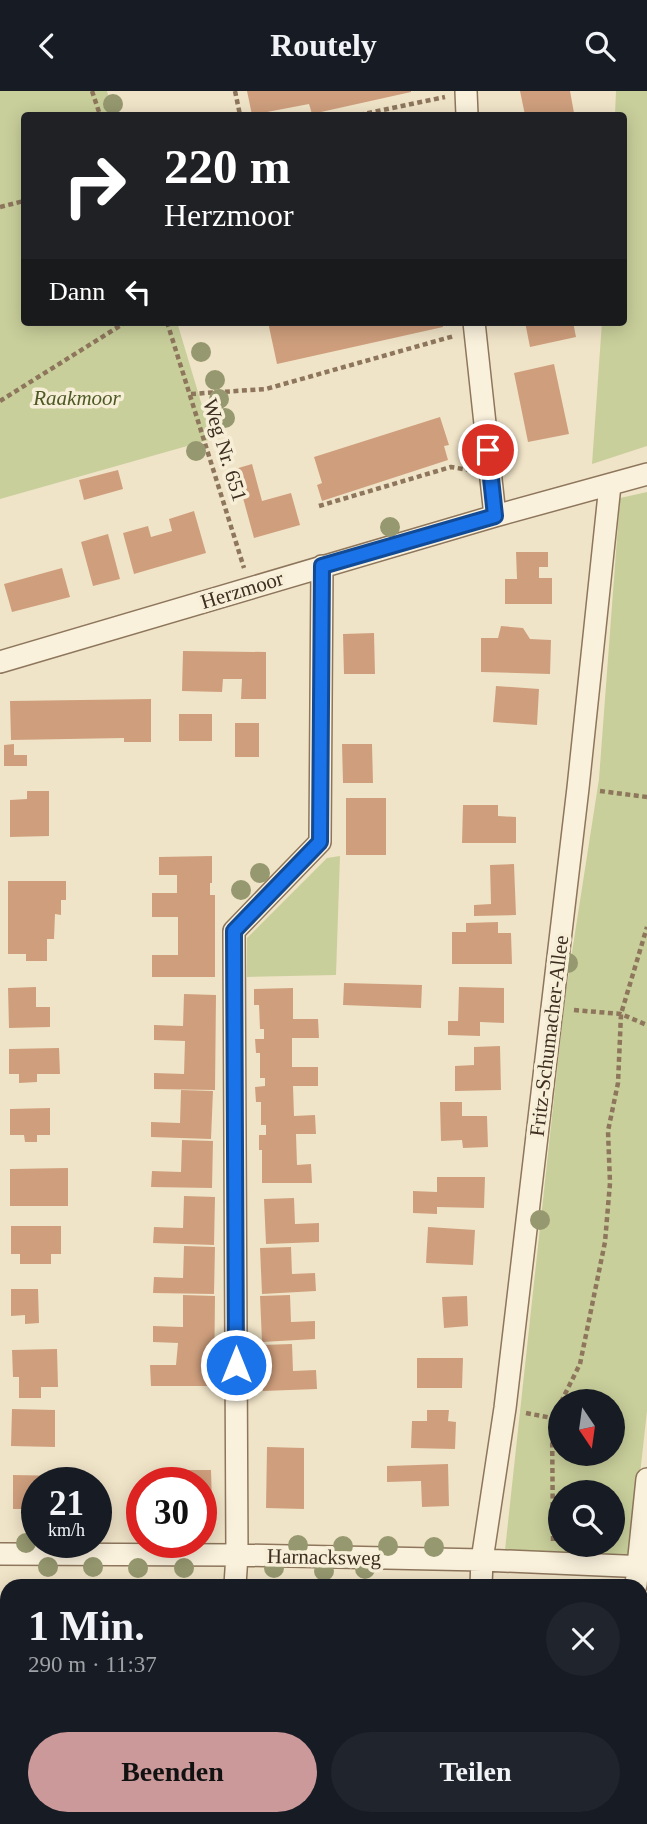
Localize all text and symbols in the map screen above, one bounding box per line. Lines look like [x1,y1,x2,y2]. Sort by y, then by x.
icon: back [28,27,66,65]
text: Routely [270,27,377,63]
icon: search [581,27,619,65]
text: 220 m [164,139,291,194]
icon: right [49,140,140,231]
text: Herzmoor [164,197,294,233]
icon: left [119,273,157,311]
text: Dann [49,277,105,306]
park label: Raakmoor [32,386,122,410]
street label: Weg Nr. 651 [198,396,252,504]
pin [458,420,518,480]
icon: arrive [469,431,507,469]
street label: Herzmoor [198,566,286,614]
street label: Fritz-Schumacher-Allee [525,934,573,1138]
position arrow [199,1328,273,1402]
north arrow [548,1389,625,1467]
map controls [548,1389,625,1557]
speed limit sign: 30 [126,1467,217,1558]
button: search [548,1480,625,1557]
text: 21 [49,1484,84,1523]
text: km/h [48,1520,85,1540]
street label: Harnacksweg [267,1544,382,1570]
button: close [546,1602,620,1676]
text: 1 Min. [28,1603,145,1649]
text: 290 m · 11:37 [28,1652,157,1677]
button: Beenden [28,1732,317,1812]
button: Teilen [331,1732,620,1812]

